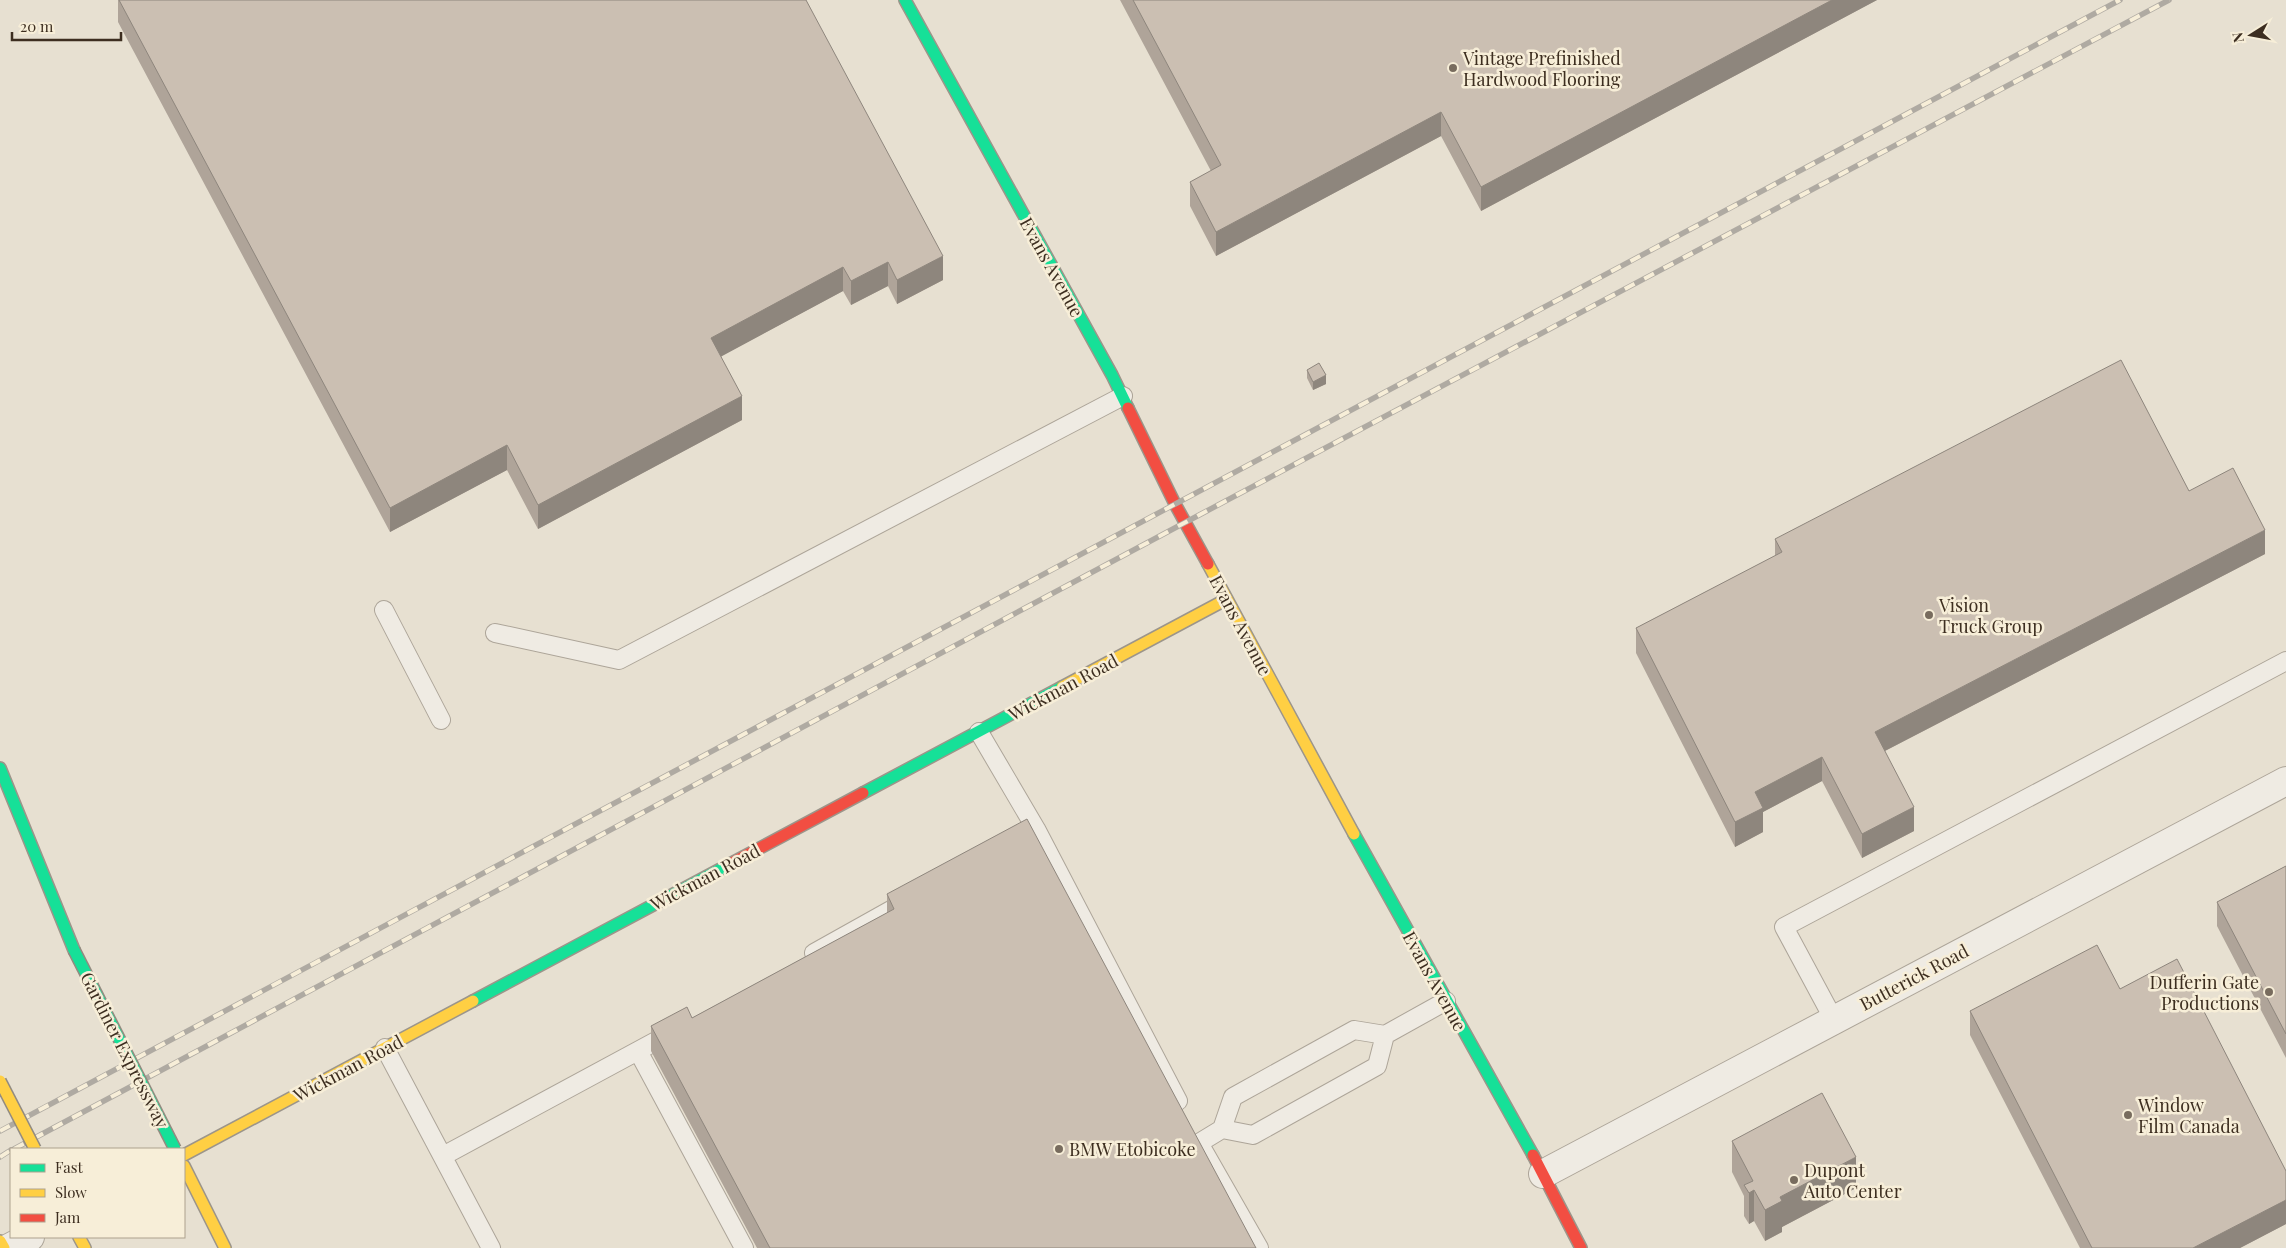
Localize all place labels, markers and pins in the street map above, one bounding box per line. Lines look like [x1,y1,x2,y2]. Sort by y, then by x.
place label: Vintage Prefinished Hardwood Flooring [1462,46,1621,91]
marker: Vintage Prefinished Hardwood Flooring [1447,62,1459,74]
place label: Vision Truck Group [1938,593,2043,638]
marker: Vision Truck Group [1923,609,1935,621]
place label: Dufferin Gate Productions [2149,970,2259,1015]
marker: Dufferin Gate Productions [2263,986,2275,998]
place label: Window Film Canada [2137,1093,2240,1138]
marker: Window Film Canada [2122,1109,2134,1121]
place label: BMW Etobicoke [1069,1137,1196,1161]
marker: BMW Etobicoke [1053,1143,1065,1155]
place label: Dupont Auto Center [1803,1158,1902,1203]
marker: Dupont Auto Center [1788,1174,1800,1186]

